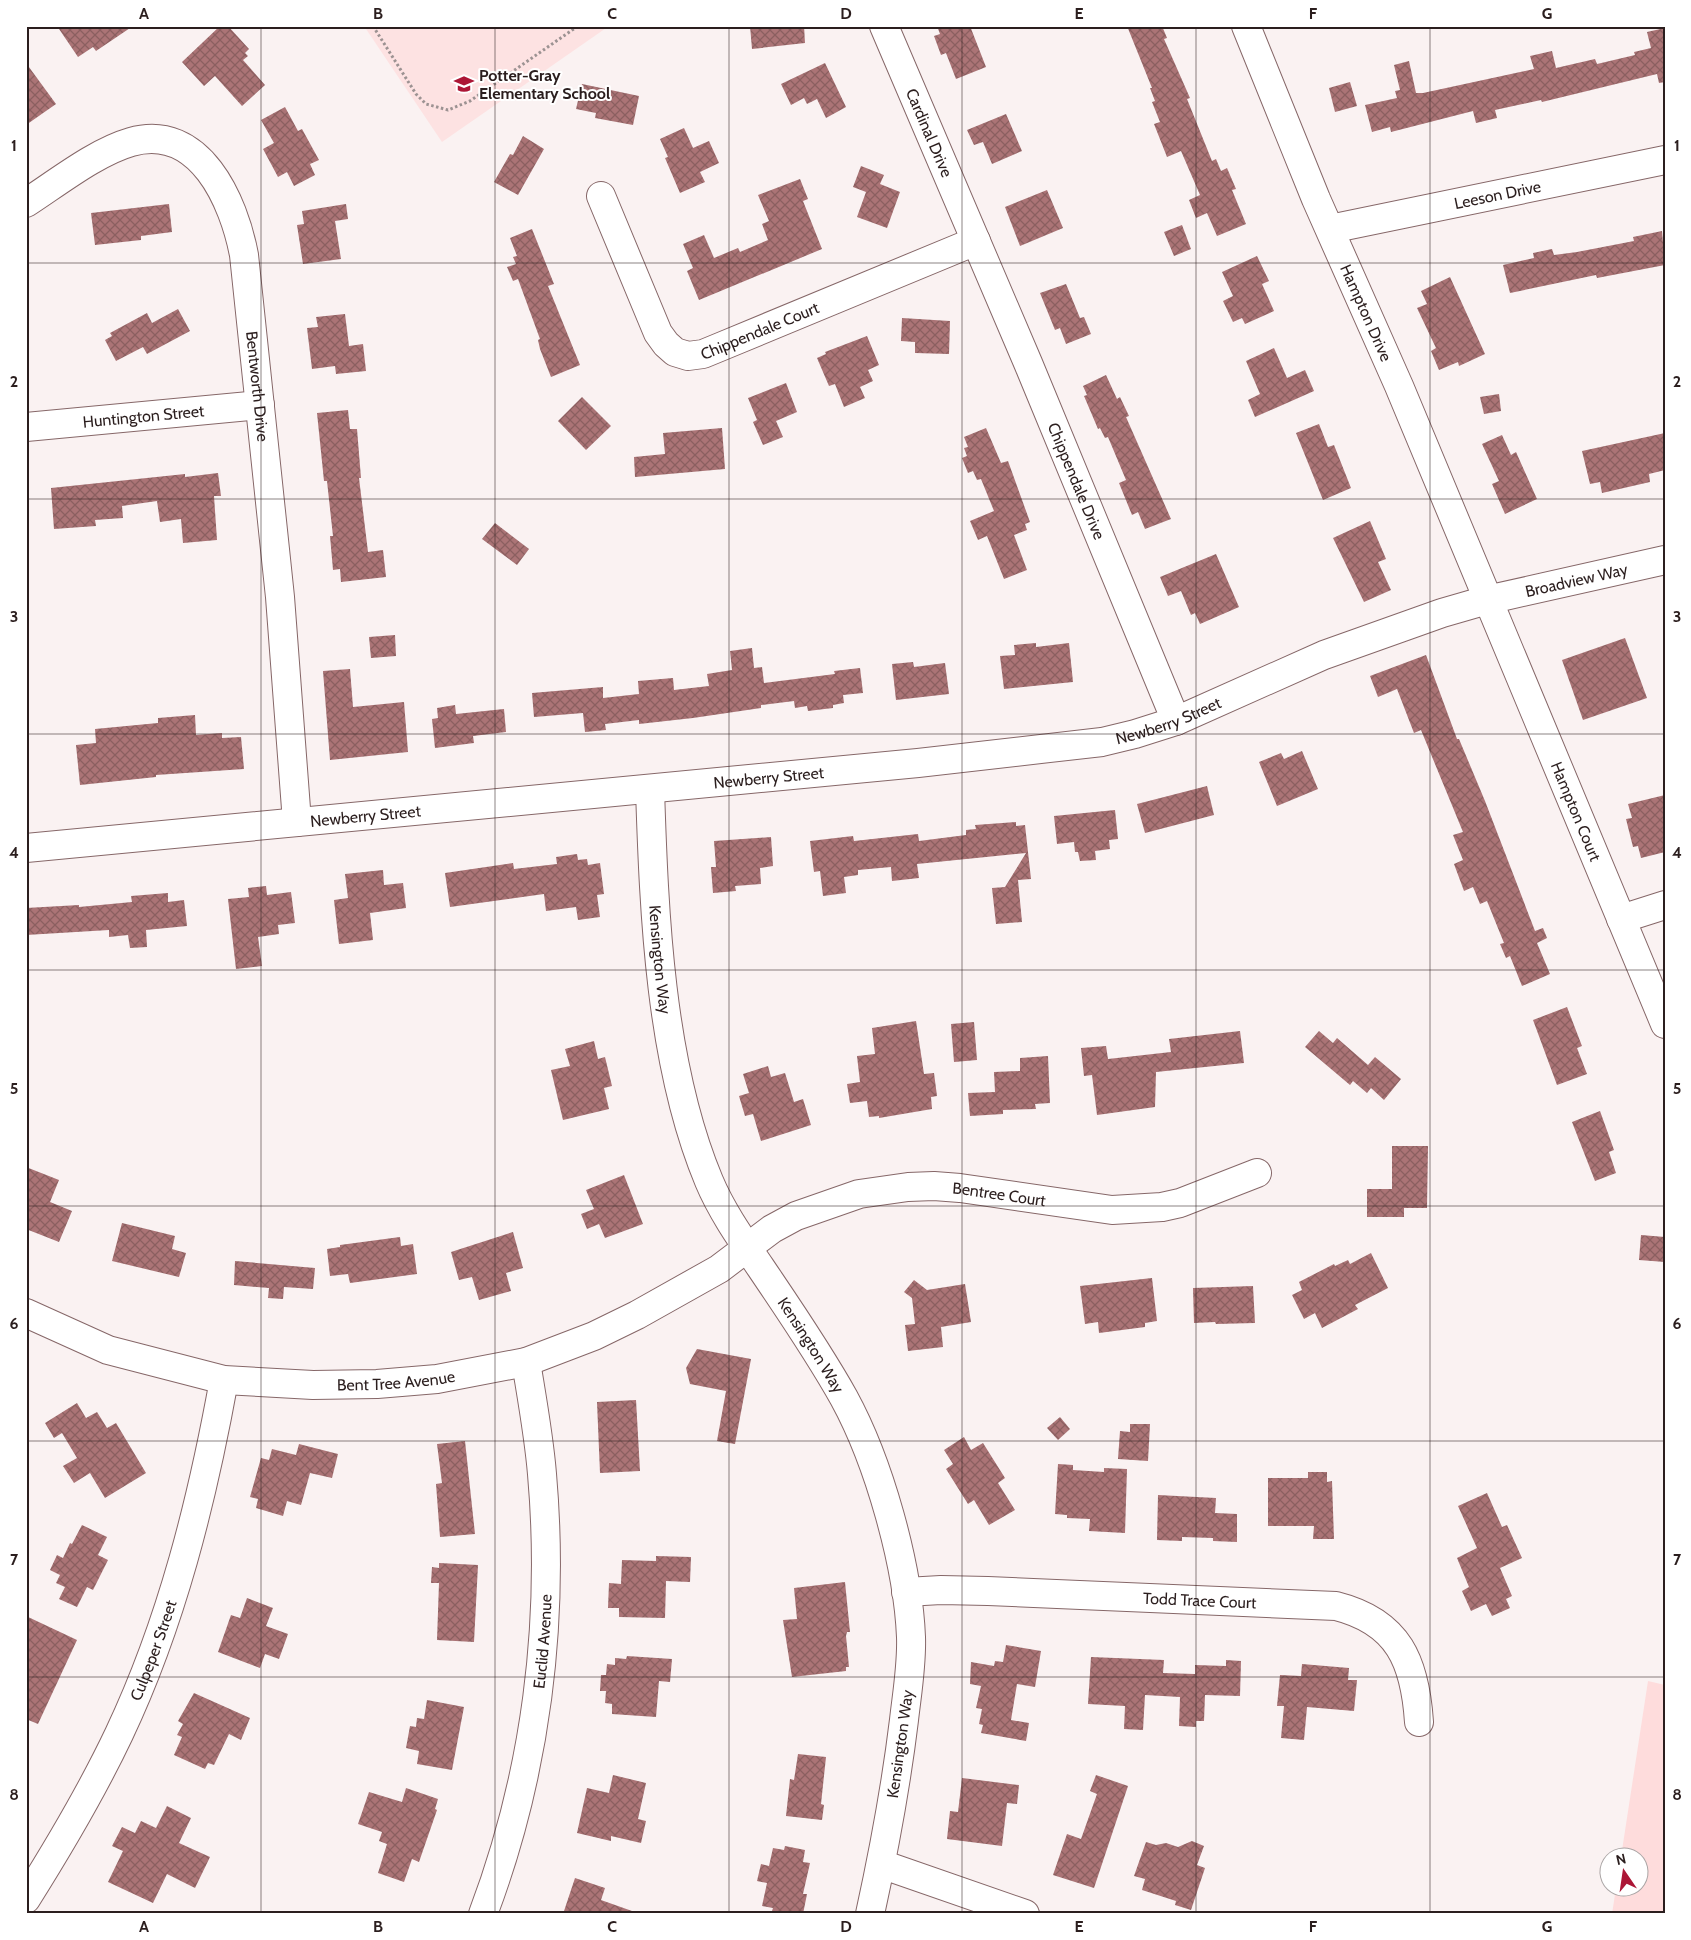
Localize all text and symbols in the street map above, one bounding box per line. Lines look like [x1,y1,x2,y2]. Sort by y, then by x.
text: A [139,4,149,23]
text: B [373,4,383,23]
text: C [607,4,617,23]
text: D [840,4,852,23]
text: E [1074,4,1084,23]
text: F [1309,4,1318,23]
text: G [1542,4,1552,23]
place label: Potter-Gray Elementary School [479,66,610,103]
school or university icon: Potter-Gray Elementary School [453,73,475,95]
street label: Cardinal Drive [902,85,957,180]
text: 1 [11,136,17,155]
text: 1 [1674,136,1680,155]
street label: Leeson Drive [1452,176,1543,213]
street label: Hampton Drive [1337,261,1396,364]
street label: Chippendale Court [698,297,822,364]
street label: Bentworth Drive [243,330,273,442]
text: 2 [10,372,18,391]
text: 2 [1673,372,1681,391]
street label: Huntington Street [82,401,206,431]
street label: Chippendale Drive [1044,419,1109,542]
street label: Broadview Way [1523,559,1629,601]
text: 3 [10,607,18,626]
text: 3 [1673,607,1681,626]
street label: Newberry Street [1114,692,1225,748]
street label: Hampton Court [1547,759,1606,864]
street label: Newberry Street [713,762,825,792]
street label: Newberry Street [309,801,422,830]
text: 4 [9,843,19,862]
text: 4 [1672,843,1682,862]
street label: Kensington Way [646,905,675,1015]
text: 5 [10,1079,18,1098]
text: 5 [1673,1079,1681,1098]
street label: Bentree Court [952,1178,1048,1210]
street label: Kensington Way [774,1294,848,1396]
text: 6 [10,1314,19,1333]
text: 6 [1673,1314,1682,1333]
street label: Bent Tree Avenue [337,1366,457,1394]
text: 7 [10,1550,19,1569]
text: 7 [1673,1550,1682,1569]
street label: Todd Trace Court [1143,1588,1257,1612]
street label: Euclid Avenue [529,1594,555,1690]
street label: Culpeper Street [126,1597,180,1703]
street label: Kensington Way [883,1689,917,1799]
text: 8 [9,1785,19,1804]
text: 8 [1672,1785,1682,1804]
north arrow [1598,1848,1648,1898]
text: N [1614,1849,1628,1869]
text: A [139,1917,149,1936]
text: B [373,1917,383,1936]
text: C [607,1917,617,1936]
text: D [840,1917,852,1936]
text: E [1074,1917,1084,1936]
text: F [1309,1917,1318,1936]
text: G [1542,1917,1552,1936]

